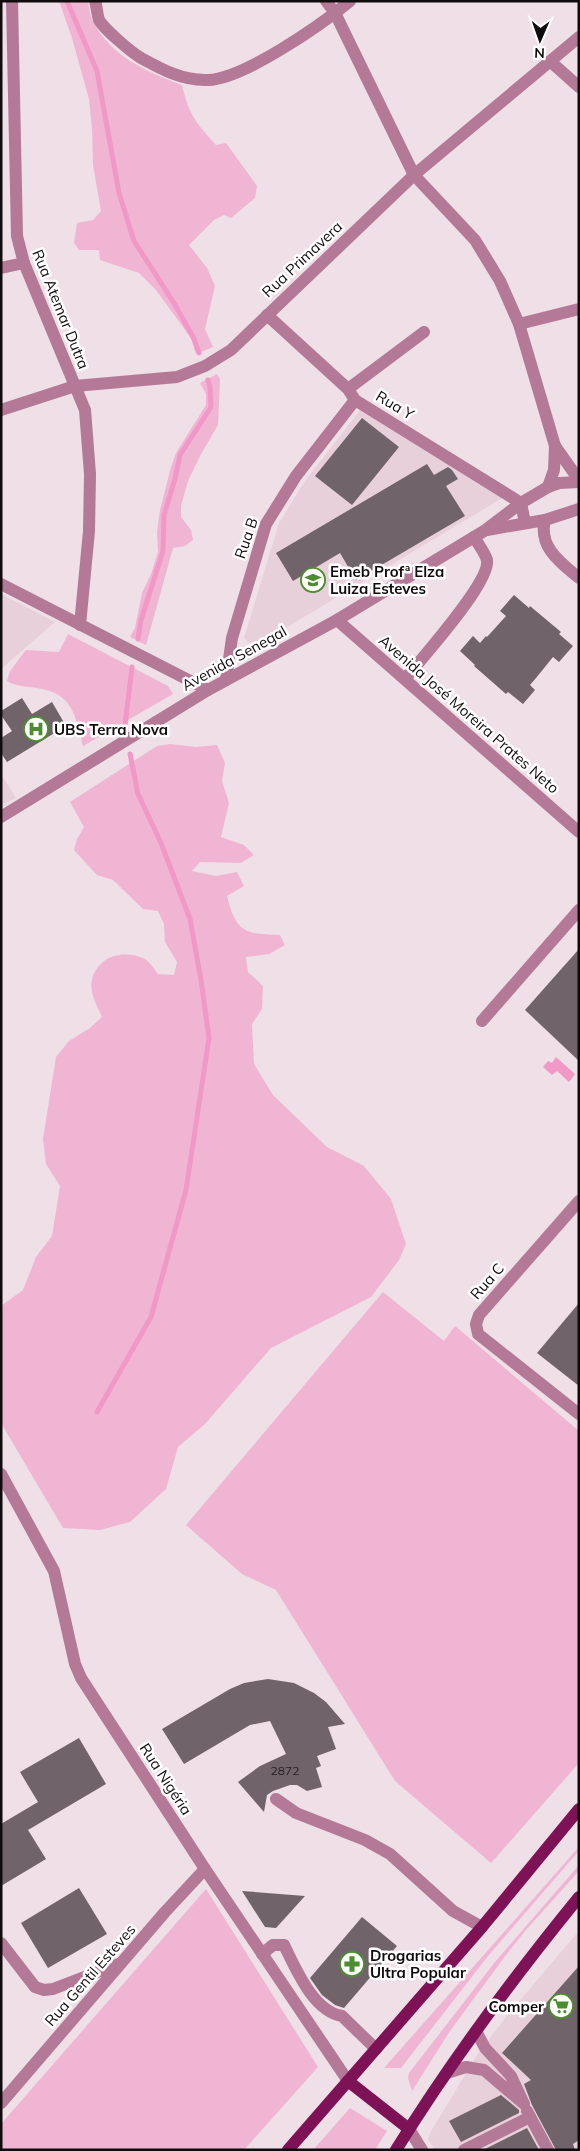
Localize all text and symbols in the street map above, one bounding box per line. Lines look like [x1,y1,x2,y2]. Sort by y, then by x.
north arrow [515,15,565,65]
text: N [534,44,545,62]
street label: Rua Primavera [258,217,346,301]
street label: Rua Atemar Dutra [28,246,94,372]
street label: Rua Y [373,386,418,424]
street label: Rua B [230,515,262,561]
place label: Emeb Profª Elza Luiza Esteves [330,562,444,598]
school or university icon: Emeb Profª Elza Luiza Esteves [300,567,326,593]
street label: Avenida Senegal [178,621,290,695]
street label: Avenida José Moreira Prates Neto [375,631,563,797]
hospital icon: UBS Terra Nova [23,716,49,742]
place label: UBS Terra Nova [54,720,168,739]
street label: Rua C [466,1259,508,1303]
street label: Rua Nigéria [136,1739,196,1819]
house number: 2872 [271,1763,299,1778]
street label: Rua Gentil Esteves [41,1920,139,2030]
place label: Drogarias Ultra Popular [370,1946,466,1982]
pharmacy icon: Drogarias Ultra Popular [339,1951,365,1977]
supermarket icon: Comper [548,1993,574,2019]
place label: Comper [488,1997,544,2016]

